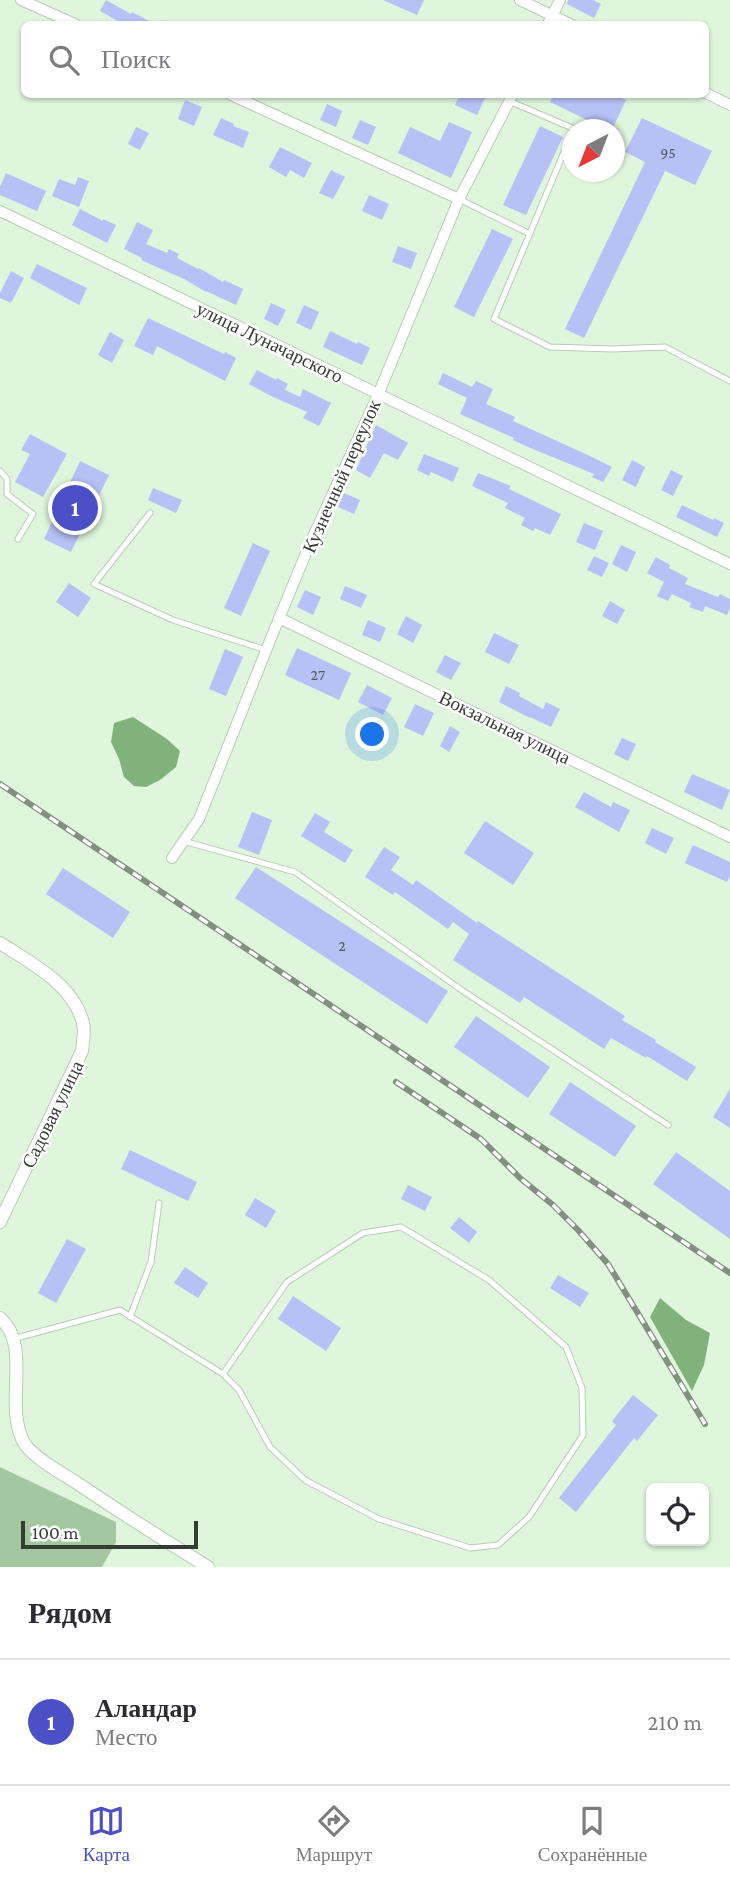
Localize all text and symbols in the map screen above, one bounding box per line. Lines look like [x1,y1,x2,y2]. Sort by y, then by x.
search box [21,21,709,98]
icon: search [45,41,83,79]
text: Поиск [101,45,171,74]
north arrow [562,119,625,182]
house number: 95 [660,144,676,161]
street label: улица Луначарского [193,298,347,387]
street label: Кузнечный переулок [298,396,385,556]
pin: 1 [52,482,98,534]
house number: 27 [311,666,326,683]
street label: Вокзальная улица [436,687,574,769]
your location [355,717,389,751]
house number: 2 [338,937,346,954]
street label: Садовая улица [17,1057,88,1171]
map controls [646,1483,709,1546]
button: locate [646,1483,709,1546]
scale bar [21,1518,198,1550]
text: 100 m [32,1522,79,1543]
text: Рядом [28,1596,112,1629]
text: Аландар [95,1694,197,1723]
text: 1 [47,1709,55,1735]
text: 210 m [648,1709,702,1735]
text: Место [95,1724,157,1750]
tab: Карта [83,1802,130,1866]
tab: Маршрут [296,1802,372,1866]
tab: Сохранённые [538,1802,647,1866]

